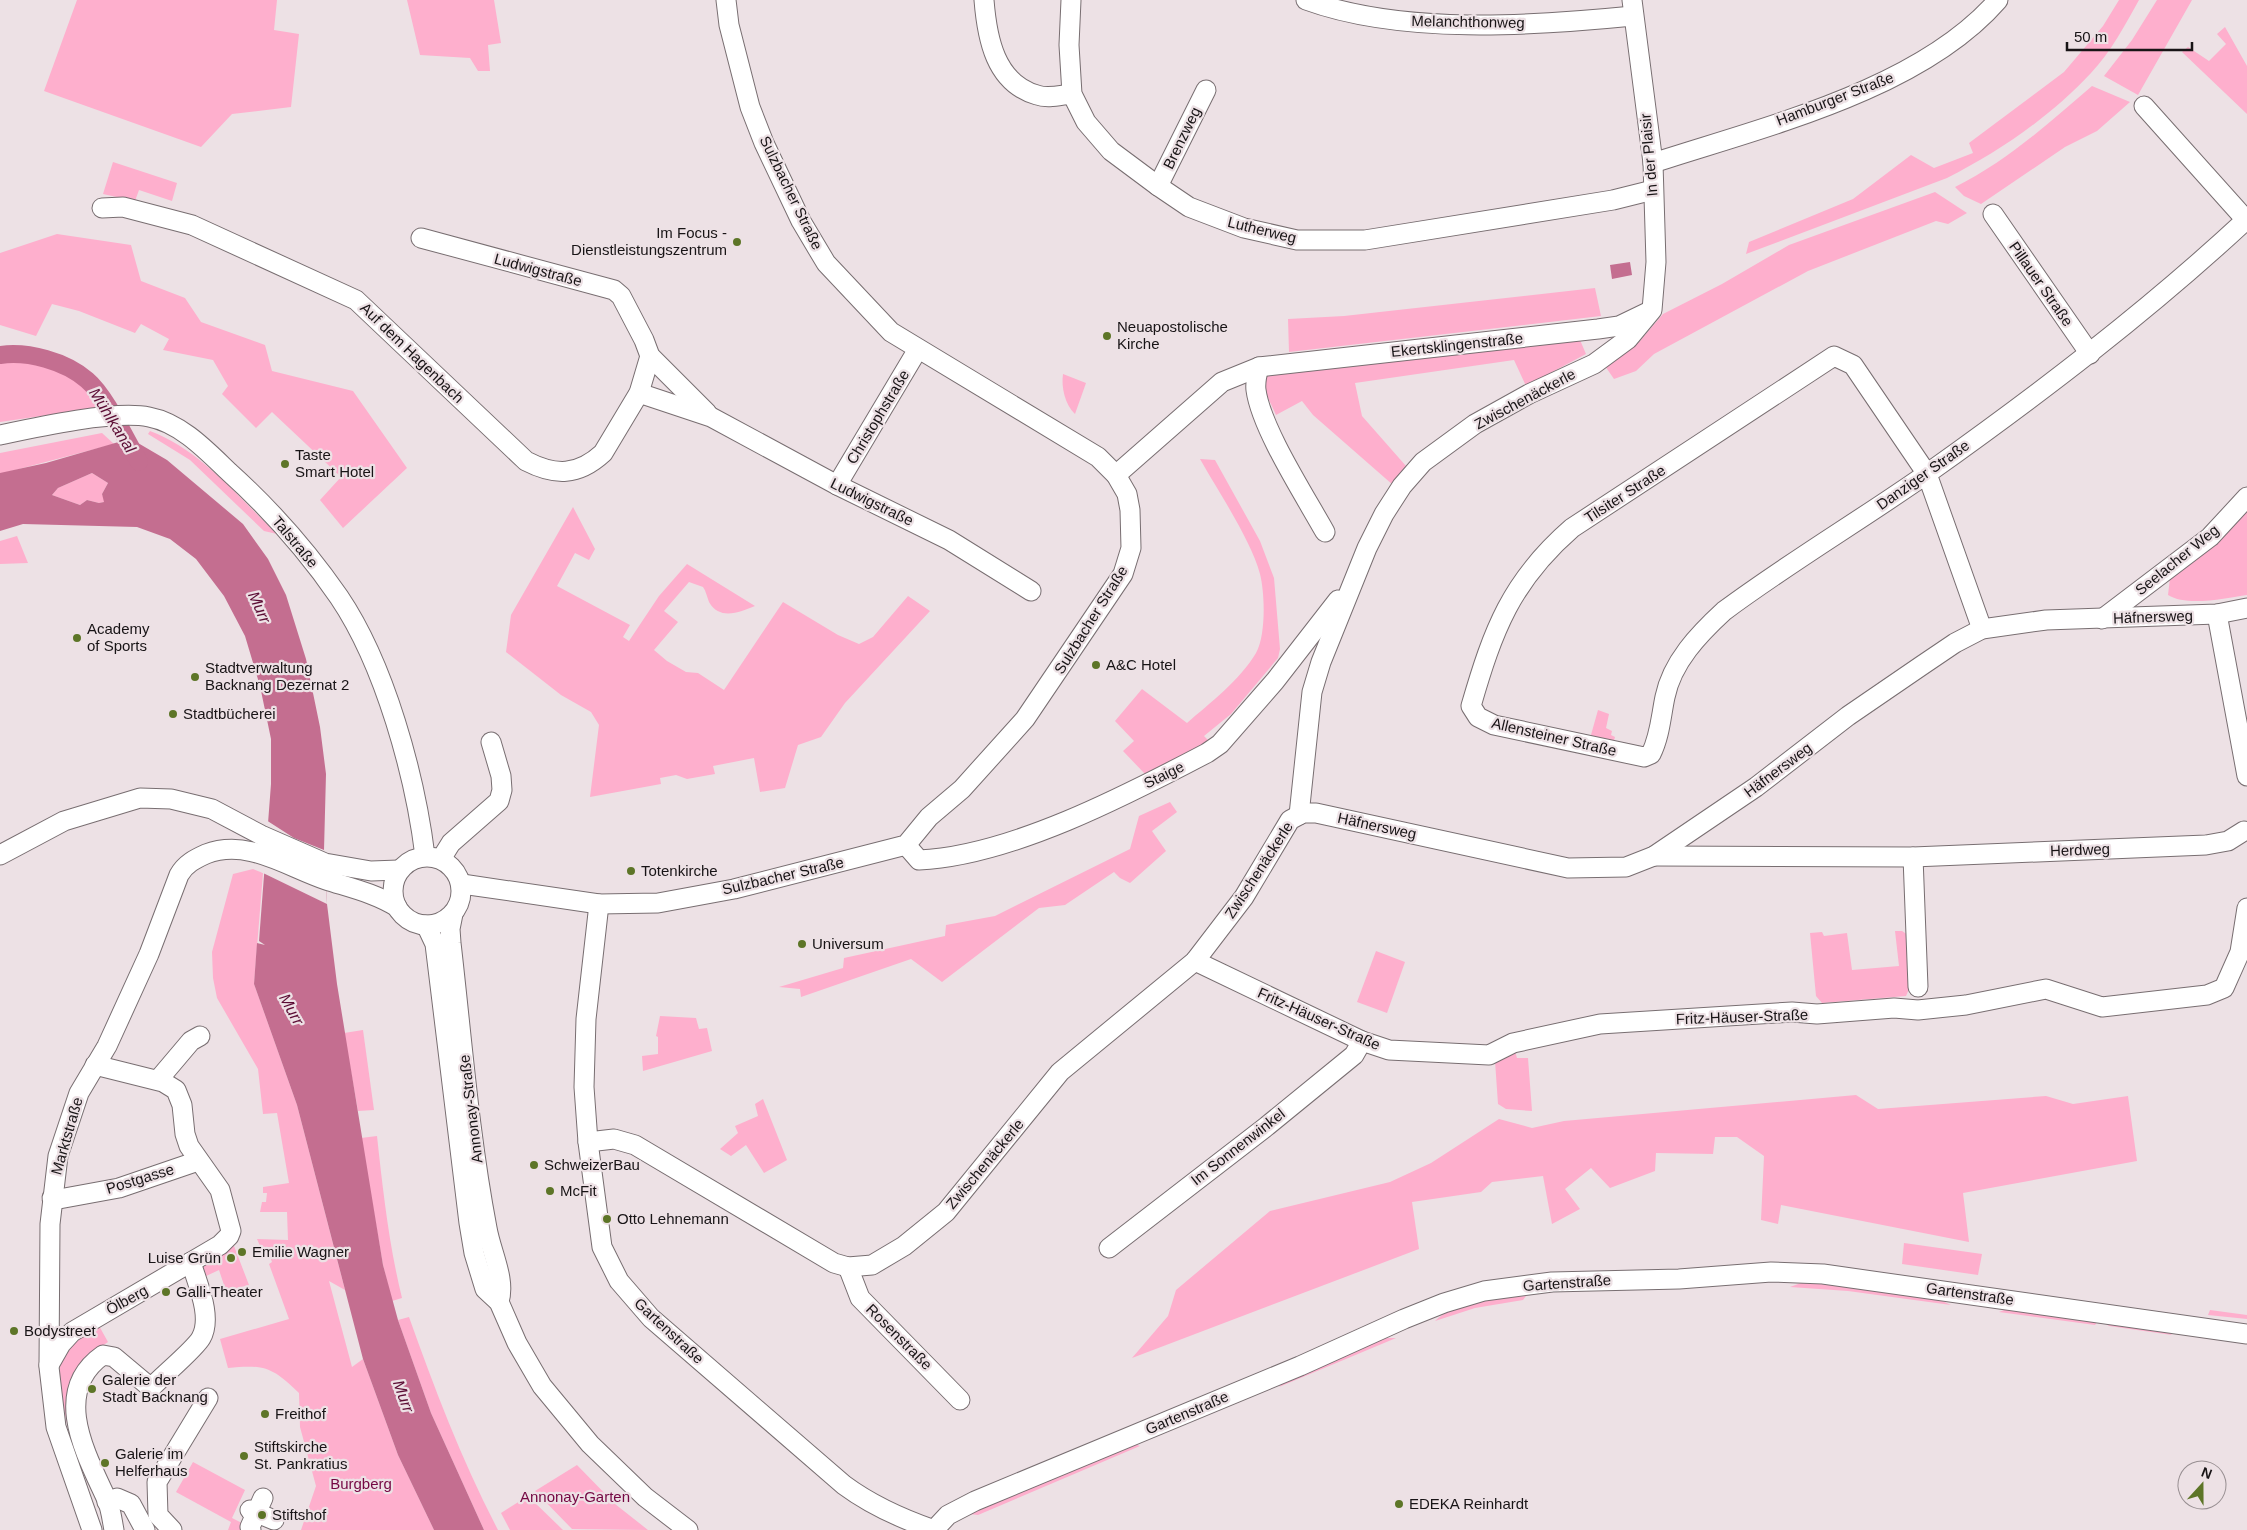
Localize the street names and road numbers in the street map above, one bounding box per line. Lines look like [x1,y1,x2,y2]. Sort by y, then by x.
street label: Melanchthonweg [1411,12,1525,31]
street label: Hamburger Straße [1774,68,1896,129]
street label: Brenzweg [1159,104,1204,171]
street label: In der Plaisir [1636,113,1661,197]
street label: Sulzbacher Straße [757,133,826,252]
street label: Lutherweg [1226,213,1298,246]
street label: Pillauer Straße [2006,238,2077,329]
street label: Ludwigstraße [492,250,584,289]
street label: Auf dem Hagenbach [357,299,467,406]
street label: Ekertsklingenstraße [1390,329,1524,360]
street label: Zwischenäckerle [1471,365,1578,432]
street label: Christophstraße [843,367,912,467]
street label: Danziger Straße [1873,436,1972,513]
street label: Tilsiter Straße [1581,461,1668,526]
street label: Ludwigstraße [828,474,916,529]
street label: Talstraße [269,513,322,571]
street label: Seelacher Weg [2132,521,2222,598]
street label: Sulzbacher Straße [1050,563,1131,677]
street label: Häfnersweg [2113,607,2193,626]
street label: Allensteiner Straße [1490,714,1618,759]
street label: Häfnersweg [1741,739,1815,800]
street label: Staige [1141,758,1187,792]
street label: Häfnersweg [1336,809,1418,842]
street label: Zwischenäckerle [1221,818,1296,921]
street label: Herdweg [2050,840,2110,859]
street label: Sulzbacher Straße [720,853,845,898]
street label: Fritz-Häuser-Straße [1255,984,1383,1053]
street label: Fritz-Häuser-Straße [1675,1006,1809,1027]
street label: Annonay-Straße [455,1054,486,1164]
street label: Marktstraße [47,1095,86,1177]
street label: Im Sonnenwinkel [1187,1105,1288,1188]
street label: Zwischenäckerle [942,1115,1027,1212]
street label: Postgasse [104,1160,176,1197]
street label: Gartenstraße [1522,1271,1612,1294]
street label: Gartenstraße [1925,1279,2015,1308]
street label: Ölberg [103,1281,151,1318]
street label: Gartenstraße [631,1294,707,1367]
street label: Rosenstraße [863,1300,936,1373]
street label: Gartenstraße [1143,1387,1231,1438]

